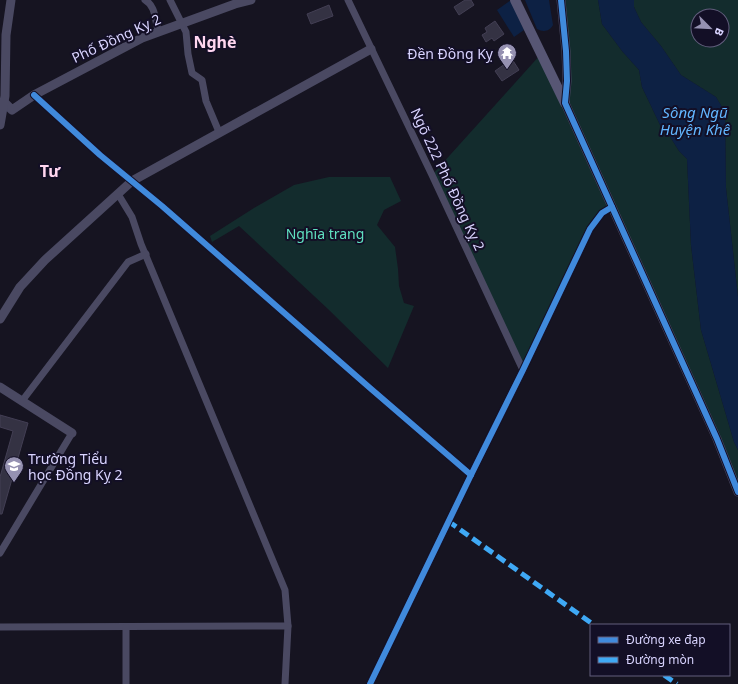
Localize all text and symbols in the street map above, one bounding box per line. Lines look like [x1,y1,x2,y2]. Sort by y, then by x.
north arrow [690,8,730,48]
street label: Phố Đồng Kỵ 2 [68,9,164,67]
text: B [711,26,728,39]
district label: Nghè [193,31,237,53]
temple icon: Đền Đồng Kỵ [496,42,518,70]
place label: Đền Đồng Kỵ [407,44,494,63]
water label: Sông Ngũ Huyện Khê [660,102,731,139]
street label: Ngõ 222 Phố Đồng Kỵ 2 [407,105,489,253]
district label: Tư [40,160,61,182]
park label: Nghĩa trang [286,224,364,243]
place label: Trường Tiểu học Đồng Kỵ 2 [28,449,123,484]
school or university icon: Trường Tiểu học Đồng Kỵ 2 [3,455,25,483]
legend [590,624,730,676]
text: Đường xe đạp [626,631,706,648]
text: Đường mòn [626,651,694,668]

